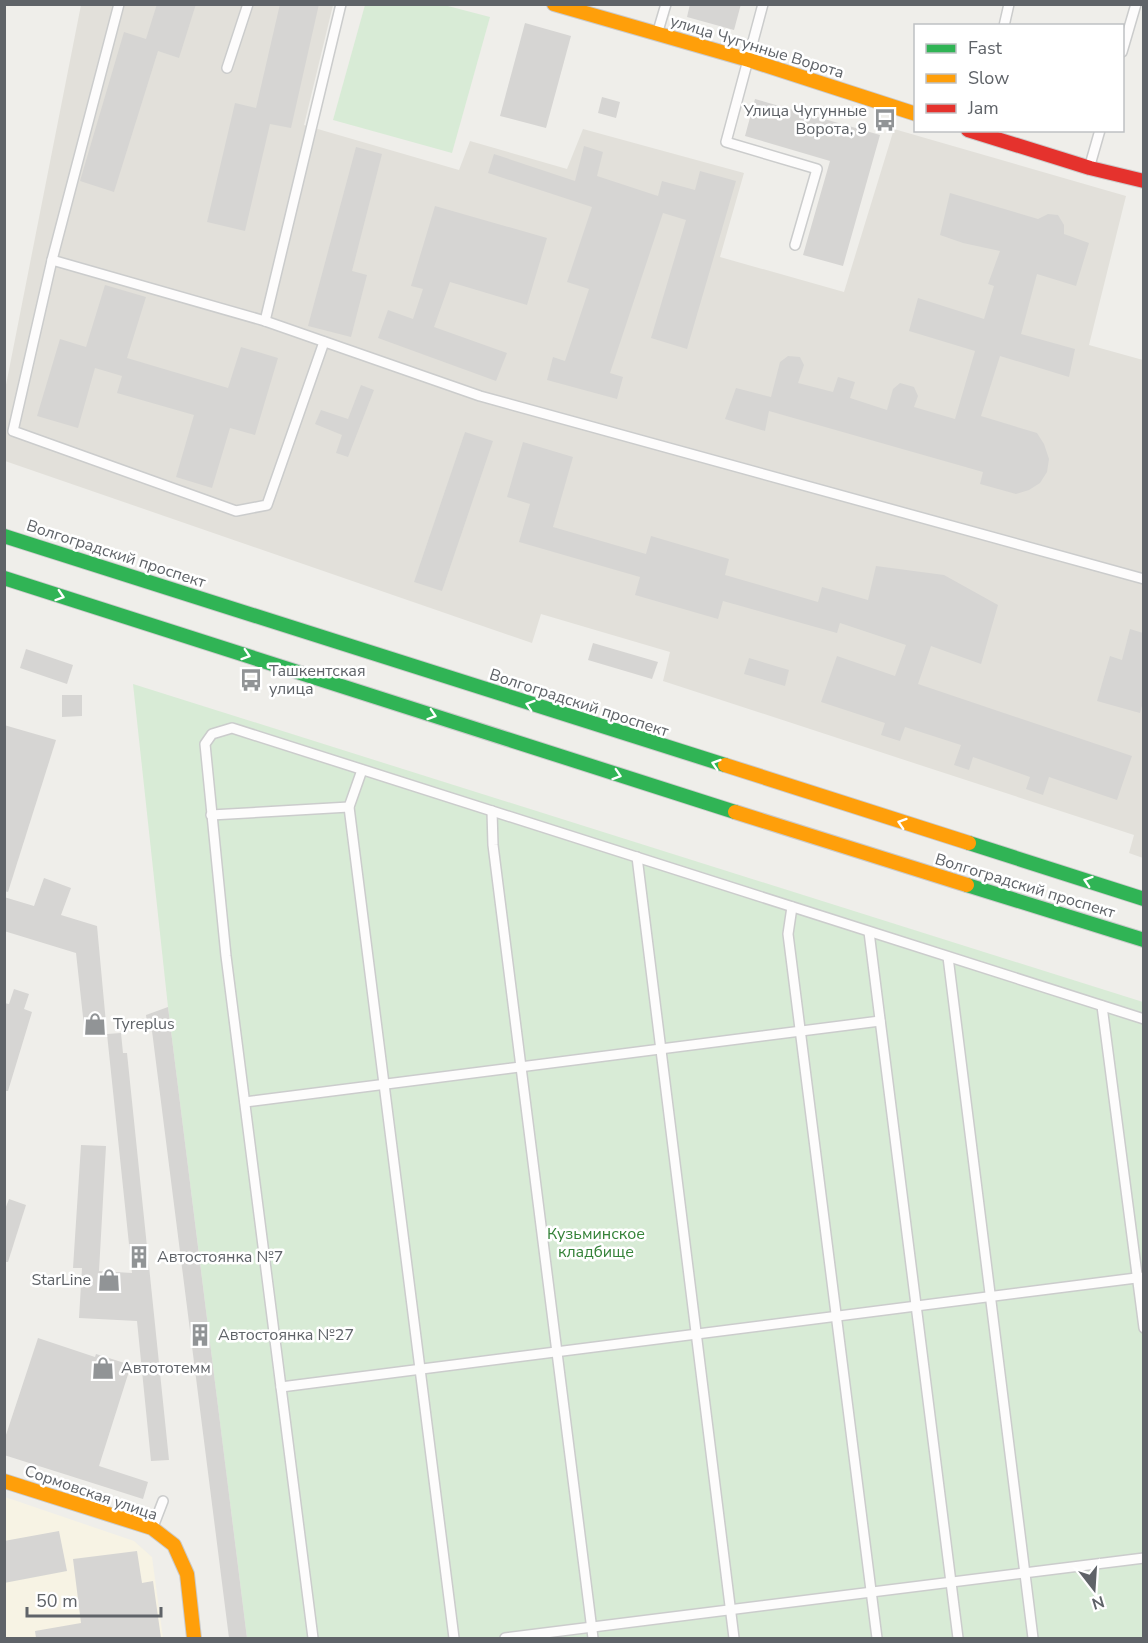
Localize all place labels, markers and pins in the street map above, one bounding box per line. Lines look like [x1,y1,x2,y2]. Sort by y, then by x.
place label: Улица Чугунные Ворота, 9 [742,100,867,140]
bus stop icon: Улица Чугунные Ворота, 9 [872,107,898,133]
place label: Ташкентская улица [269,660,366,700]
bus stop icon: Ташкентская улица [238,667,264,693]
shop icon: Tyreplus [82,1011,108,1037]
place label: Tyreplus [113,1013,175,1035]
building icon: Автостоянка №7 [126,1244,152,1270]
place label: Автостоянка №7 [157,1246,283,1268]
shop icon: StarLine [96,1267,122,1293]
place label: StarLine [31,1269,91,1291]
building icon: Автостоянка №27 [187,1322,213,1348]
place label: Автостоянка №27 [218,1324,354,1346]
shop icon: Автототемм [90,1355,116,1381]
place label: Автототемм [121,1357,211,1379]

